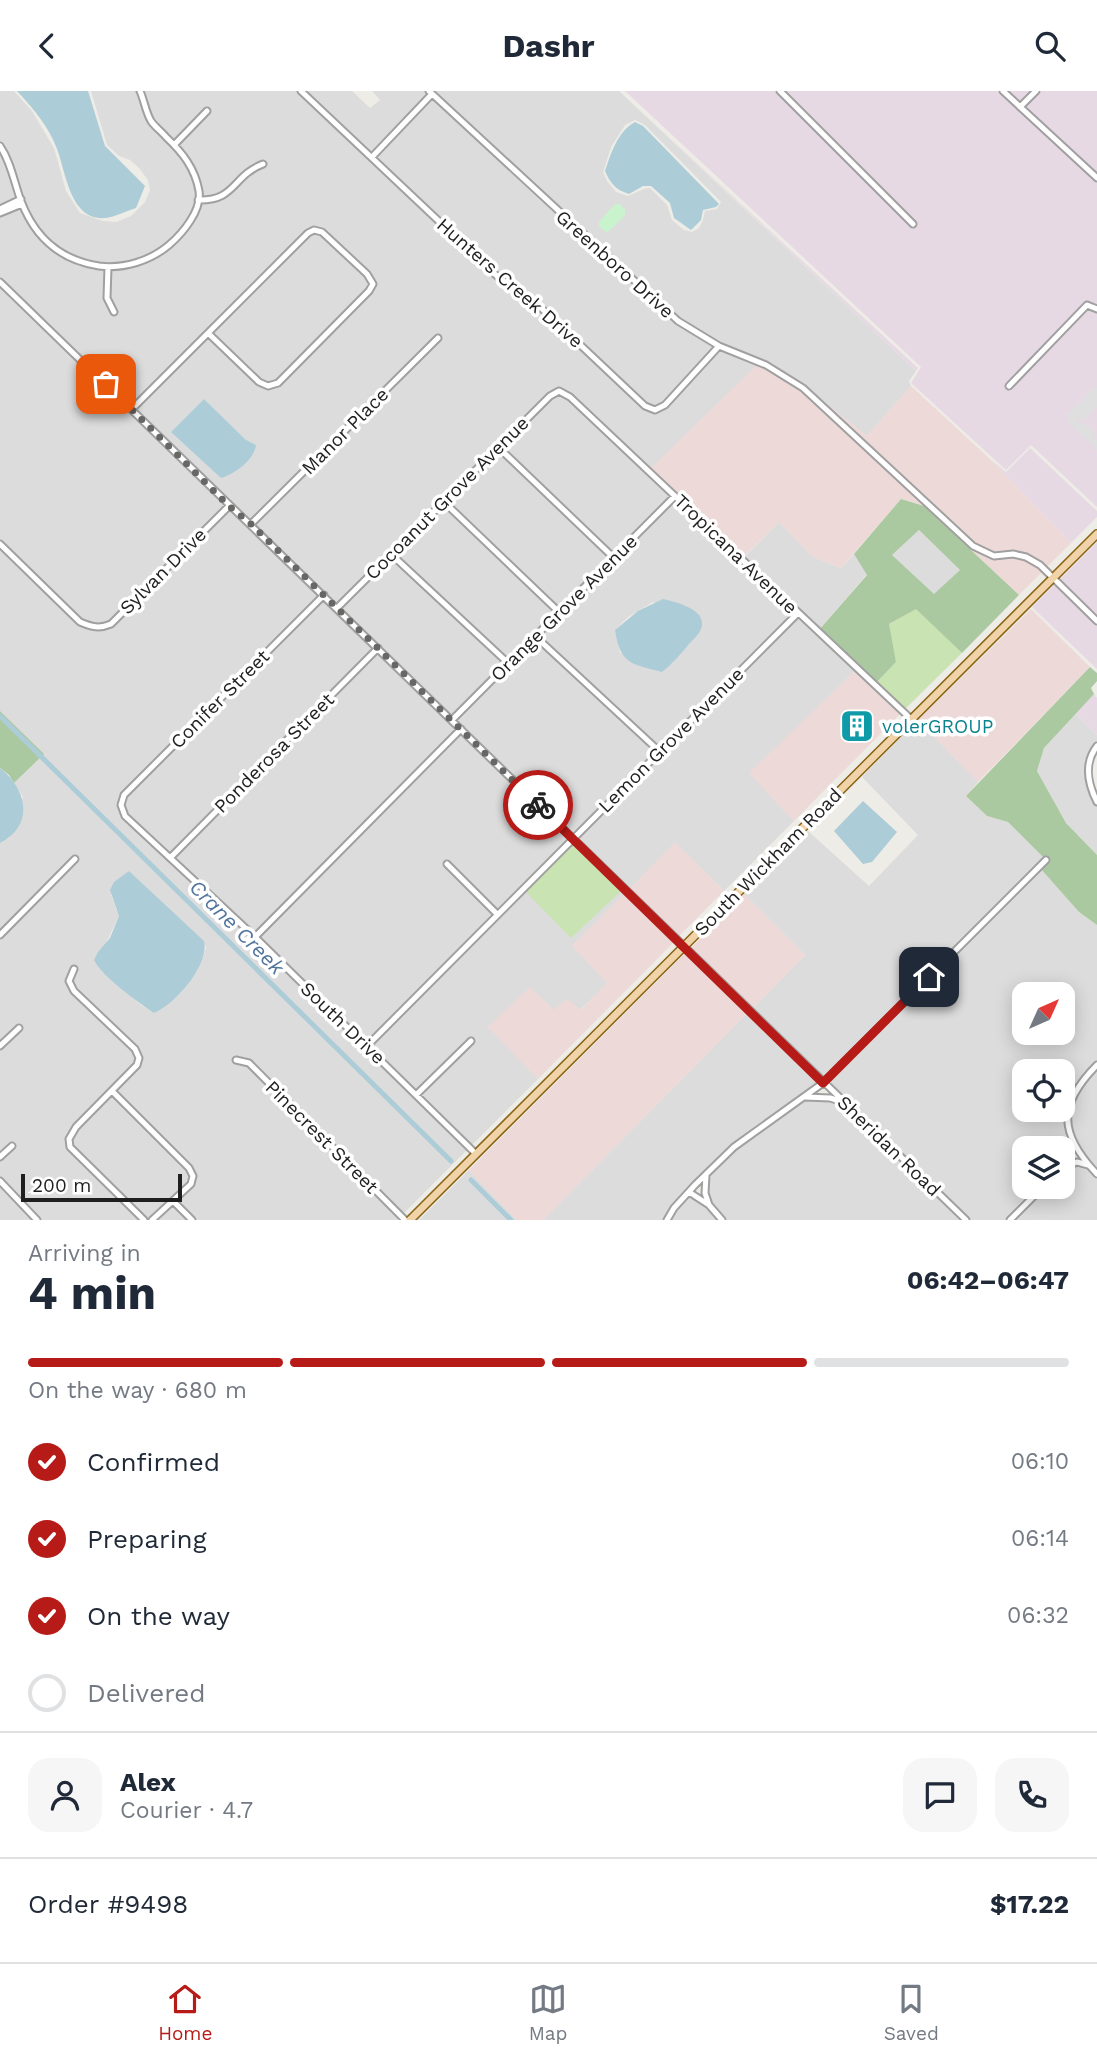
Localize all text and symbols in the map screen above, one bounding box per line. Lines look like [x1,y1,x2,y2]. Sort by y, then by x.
icon: back [28,27,66,65]
text: Dashr [503,27,594,65]
icon: search [1031,27,1069,65]
street label: Greenboro Drive [551,205,679,323]
street label: Hunters Creek Drive [432,213,588,353]
pin [76,354,136,414]
icon: bag [87,365,125,403]
street label: Manor Place [297,383,393,479]
street label: Cocoanut Grove Avenue [361,412,533,584]
street label: Tropicana Avenue [670,489,802,619]
street label: Sylvan Drive [115,523,211,619]
street label: Orange Grove Avenue [486,530,642,686]
street label: Conifer Street [166,645,274,753]
street label: Lemon Grove Avenue [594,663,748,817]
street label: Ponderosa Street [209,688,339,818]
building icon: volerGROUP [838,707,876,745]
place label: volerGROUP [882,715,993,738]
courier [503,770,573,840]
street label: South Wickham Road [689,783,847,941]
icon: bike [519,786,557,824]
water label: Crane Creek [184,874,290,980]
pin [899,947,959,1007]
icon: home [910,958,948,996]
street label: South Drive [296,977,390,1069]
north arrow [1012,982,1074,1045]
map controls [1012,982,1075,1199]
button: locate [1012,1059,1075,1122]
street label: Pinecrest Street [261,1076,383,1198]
street label: Sheridan Road [832,1091,946,1201]
button: layers [1012,1136,1075,1199]
scale bar [21,1171,182,1203]
text: 200 m [32,1174,91,1197]
text: Arriving in [28,1240,141,1267]
text: 06:42–06:47 [907,1265,1069,1295]
text: 4 min [28,1266,156,1320]
text: On the way · 680 m [28,1377,247,1404]
icon: check [28,1443,66,1481]
text: Confirmed [87,1447,220,1477]
text: 06:10 [1011,1448,1069,1475]
icon: check [28,1520,66,1558]
text: Preparing [87,1524,207,1554]
text: 06:14 [1011,1525,1069,1552]
icon: check [28,1597,66,1635]
text: On the way [87,1601,230,1631]
text: 06:32 [1007,1602,1069,1629]
text: Delivered [87,1678,206,1708]
button: person [28,1758,102,1832]
button: chat [903,1758,977,1832]
button: phone [995,1758,1069,1832]
text: Alex [120,1767,176,1797]
text: Courier · 4.7 [120,1797,253,1824]
text: Order #9498 [28,1889,188,1919]
text: $17.22 [990,1889,1069,1919]
tab: Home [158,1980,212,2045]
tab: Map [529,1980,567,2045]
tab: Saved [884,1980,939,2045]

